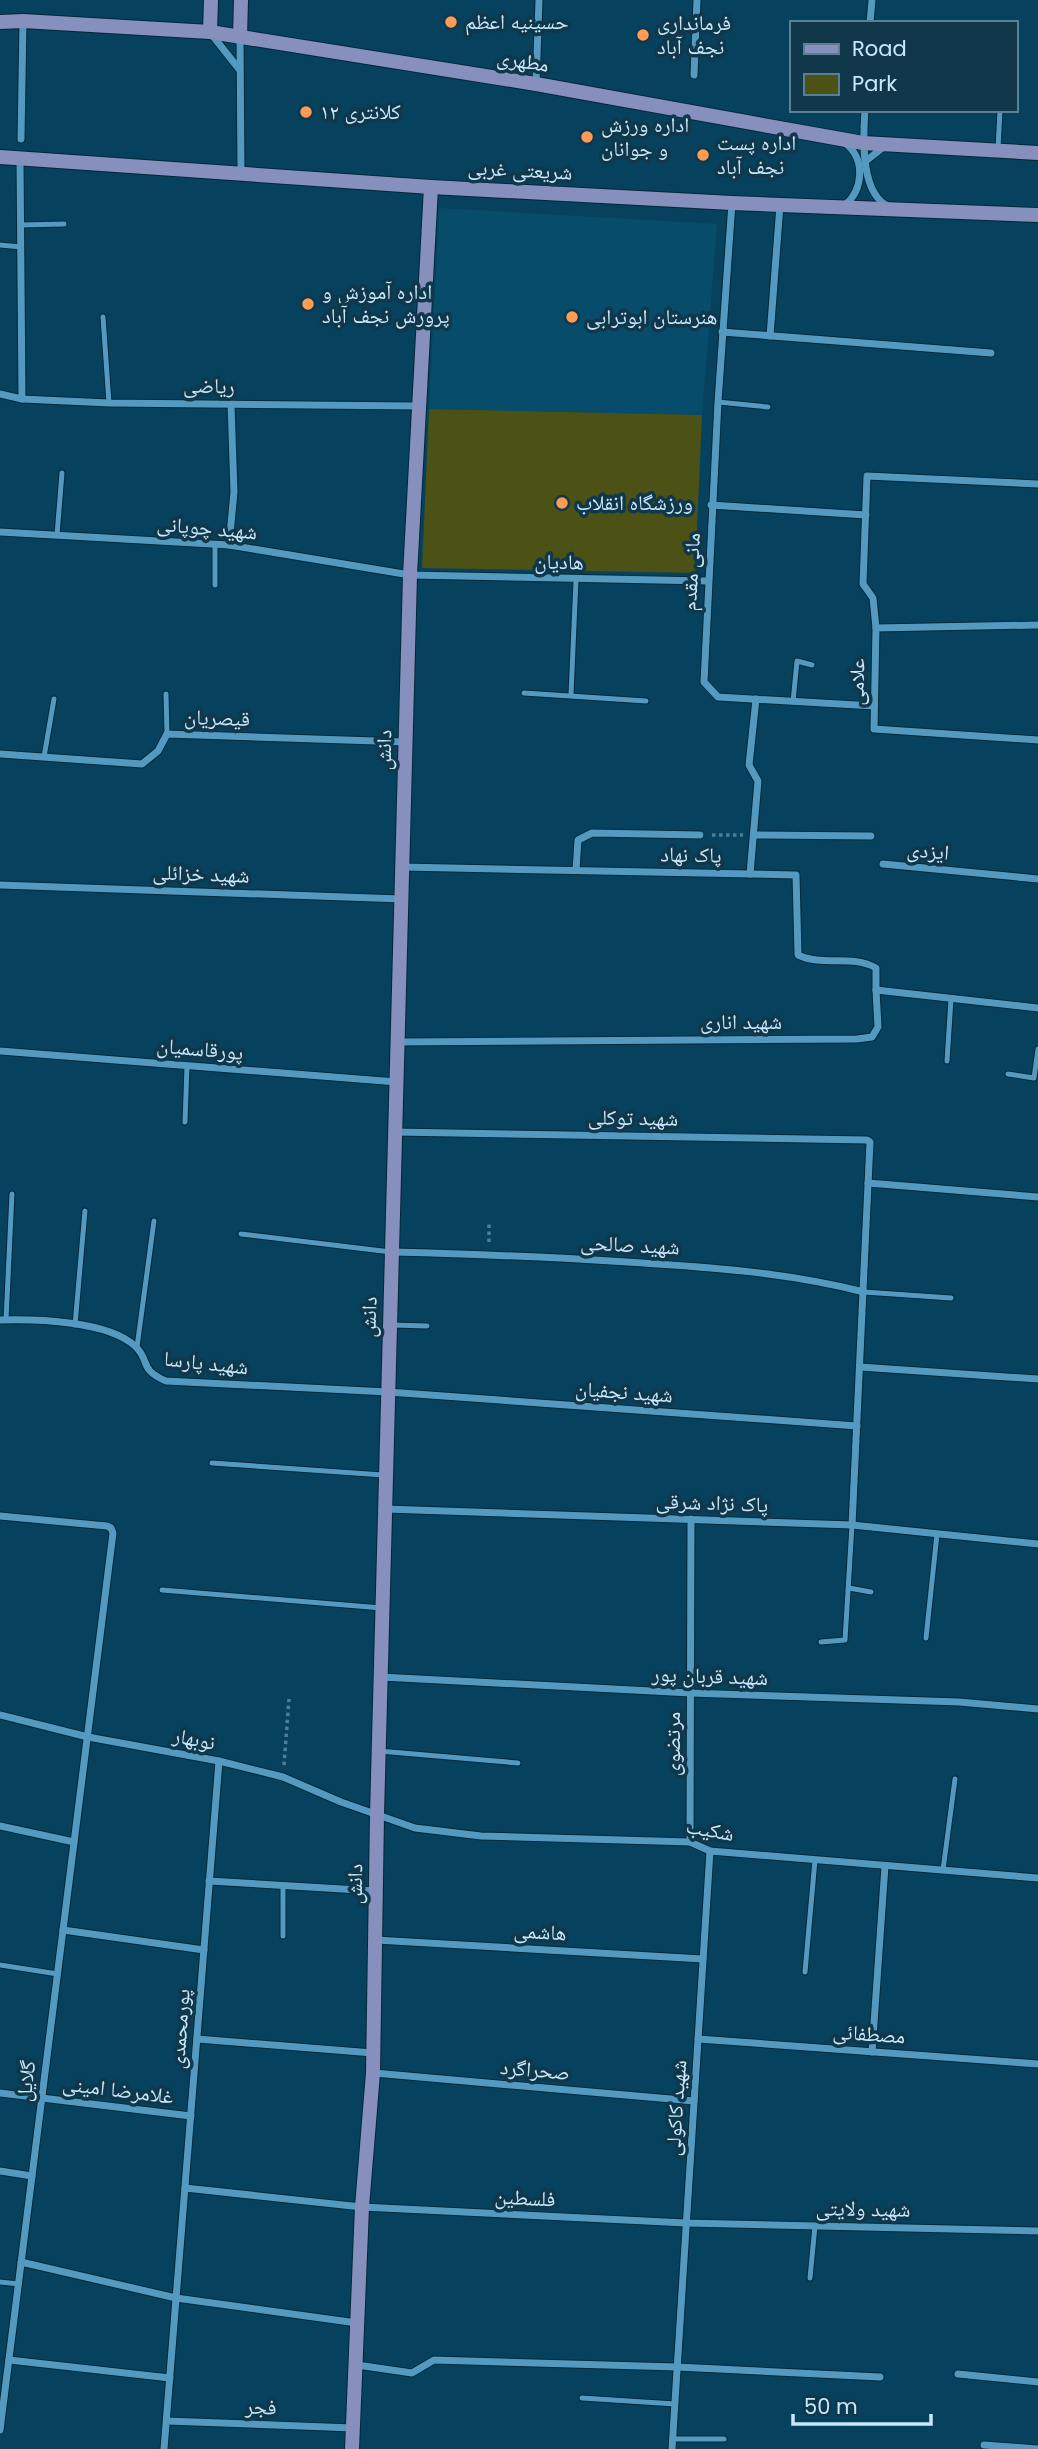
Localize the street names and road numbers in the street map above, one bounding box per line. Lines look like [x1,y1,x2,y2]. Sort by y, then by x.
street label: مطهری [495,42,551,79]
street label: شریعتی غربی [467,152,573,187]
street label: ریاضی [183,371,235,400]
street label: شهید چوپانی [156,509,259,546]
street label: مانی مقدم [674,532,707,612]
street label: هادیان [534,547,584,576]
street label: علامی [842,658,871,706]
street label: قیصریان [184,702,251,733]
street label: دانش [369,729,398,771]
street label: ایزدی [906,834,950,867]
street label: پاک نهاد [660,839,722,870]
street label: شهید خزائلی [152,857,250,890]
street label: شهید اناری [700,1007,782,1036]
street label: پورقاسمیان [155,1030,245,1067]
street label: شهید توکلی [588,1102,678,1133]
street label: شهید صالحی [580,1227,681,1262]
street label: دانش [353,1296,384,1338]
street label: شهید پارسا [162,1344,250,1381]
street label: شهید نجفیان [574,1374,674,1409]
street label: پاک نژاد شرقی [655,1486,769,1519]
street label: شهید قربان پور [650,1659,769,1692]
street label: مرتضوی [658,1712,687,1776]
street label: نوبهار [169,1720,218,1757]
street label: شکیب [684,1811,736,1848]
street label: دانش [340,1863,369,1905]
street label: هاشمی [513,1916,567,1947]
street label: پورمحمدی [162,1988,197,2070]
street label: مصطفائی [832,2016,906,2051]
street label: صحراگرد [499,2052,571,2087]
street label: گلایل [9,2058,42,2103]
street label: شهید کاکولی [658,2059,693,2157]
street label: غلامرضا امینی [61,2068,176,2111]
street label: فلسطین [494,2181,556,2214]
street label: شهید ولایتی [815,2193,911,2224]
street label: فجر [244,2391,277,2422]

